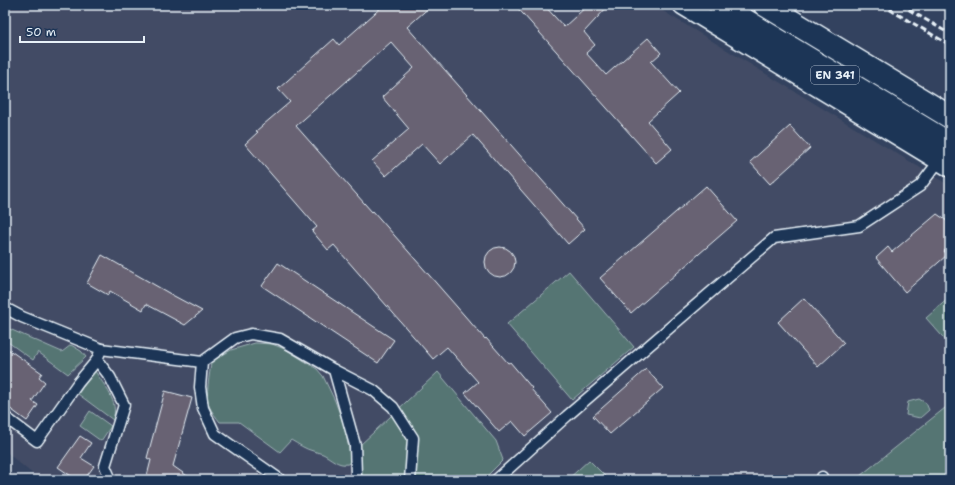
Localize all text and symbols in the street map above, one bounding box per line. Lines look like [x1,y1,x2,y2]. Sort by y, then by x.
scale bar [20,18,144,44]
text: 50 m [26,24,56,40]
road number: EN 341 [811,66,859,84]

